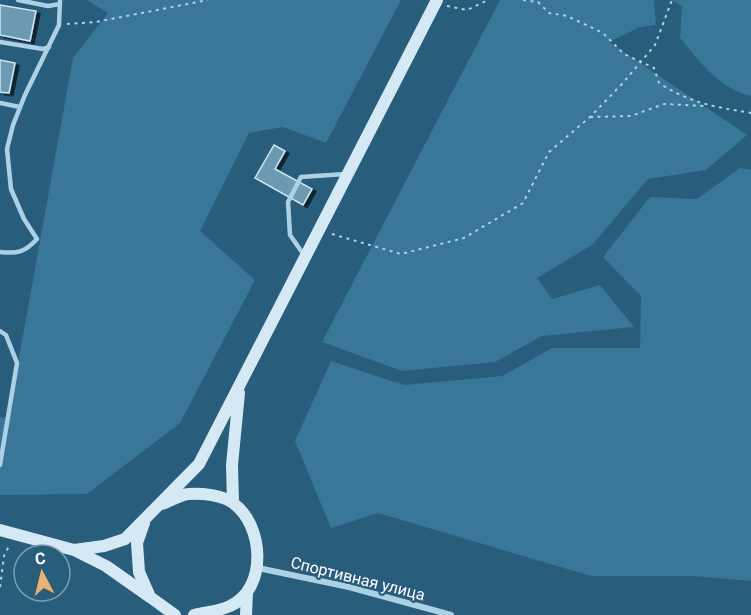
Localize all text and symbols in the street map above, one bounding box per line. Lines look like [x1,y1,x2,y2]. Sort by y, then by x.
north arrow [12,543,72,603]
text: С [34,549,47,569]
street label: Спортивная улица [289,553,427,604]

